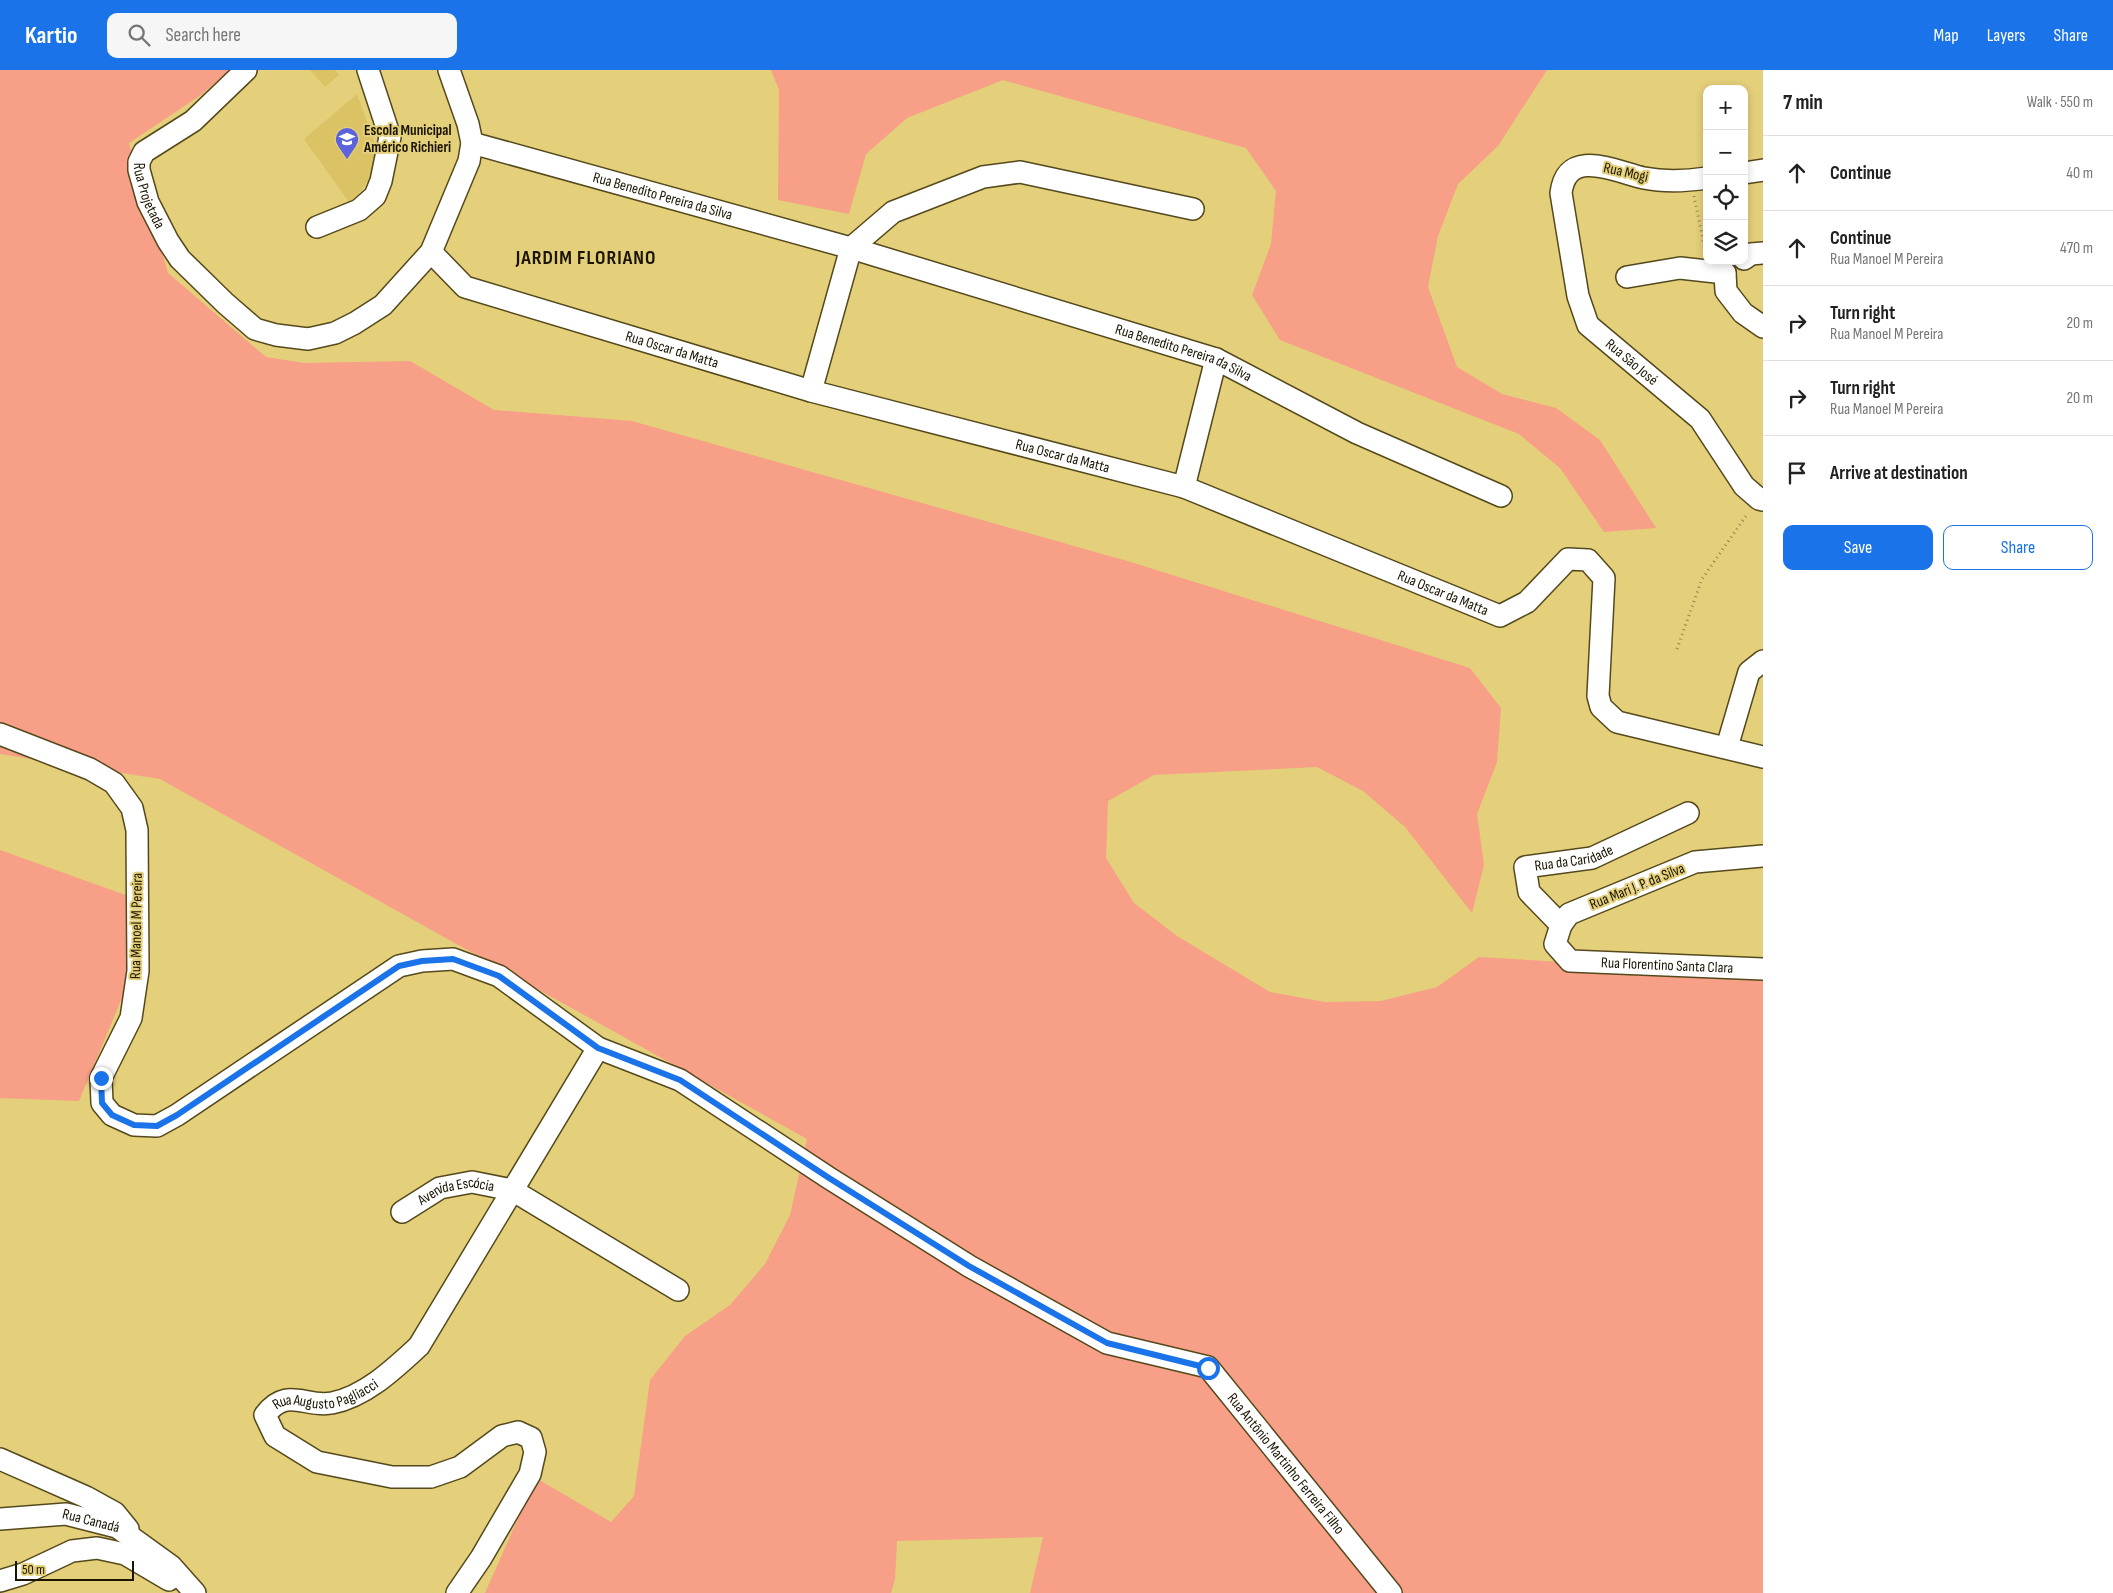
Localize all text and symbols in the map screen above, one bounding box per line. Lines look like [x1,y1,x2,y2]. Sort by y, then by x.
search box [107,13,457,58]
text: Kartio [25,21,77,50]
icon: search [125,21,153,49]
text: Search here [165,24,241,47]
text: Map [1934,25,1959,46]
text: Layers [1987,25,2026,46]
text: Share [2054,25,2088,46]
map controls [1703,85,1748,265]
button: + [1703,85,1748,130]
text: 7 min [1783,90,1823,115]
text: Walk · 550 m [2027,93,2093,112]
place label: Escola Municipal Américo Richieri [363,121,451,157]
school or university icon: Escola Municipal Américo Richieri [334,126,360,160]
button: − [1703,130,1748,175]
street label: Rua Mogi [1602,158,1650,187]
icon: ahead [1783,159,1811,187]
text: Continue [1830,162,1891,185]
street label: Rua Projetada [129,163,169,232]
text: 40 m [2066,164,2093,183]
street label: Rua Benedito Pereira da Silva [591,168,735,225]
button: locate [1703,175,1748,220]
button: layers [1703,220,1748,265]
text: Continue [1830,227,1891,250]
icon: ahead [1783,234,1811,262]
text: 470 m [2060,239,2093,258]
district label: JARDIM FLORIANO [515,246,656,270]
text: Rua Manoel M Pereira [1830,250,1943,269]
text: Turn right [1830,302,1895,325]
icon: right [1783,309,1811,337]
text: 20 m [2066,314,2093,333]
street label: Rua Benedito Pereira da Silva [1113,320,1255,386]
text: Rua Manoel M Pereira [1830,325,1943,344]
street label: Rua Oscar da Matta [623,327,721,373]
street label: Rua São José [1601,335,1662,390]
text: Turn right [1830,377,1895,400]
icon: right [1783,384,1811,412]
text: 20 m [2066,389,2093,408]
text: Rua Manoel M Pereira [1830,400,1943,419]
street label: Rua Oscar da Matta [1013,435,1112,478]
icon: arrive [1783,459,1811,487]
text: Arrive at destination [1830,462,1968,485]
button: Save [1783,525,1933,570]
button: Share [1943,525,2093,570]
street label: Rua Oscar da Matta [1395,566,1491,620]
street label: Rua da Caridade [1533,840,1616,876]
street label: Rua Mari J. P. da Silva [1587,859,1688,914]
street label: Rua Manoel M Pereira [126,872,147,979]
street label: Rua Florentino Santa Clara [1601,953,1734,978]
route end [90,1067,113,1090]
street label: Avenida Escócia [413,1173,496,1210]
route start [1197,1357,1220,1380]
street label: Rua Augusto Pagliacci [269,1375,382,1414]
street label: Rua Antônio Martinho Ferreira Filho [1223,1389,1349,1538]
street label: Rua Canadá [60,1504,122,1537]
scale bar [15,1558,134,1581]
text: 50 m [22,1561,45,1578]

